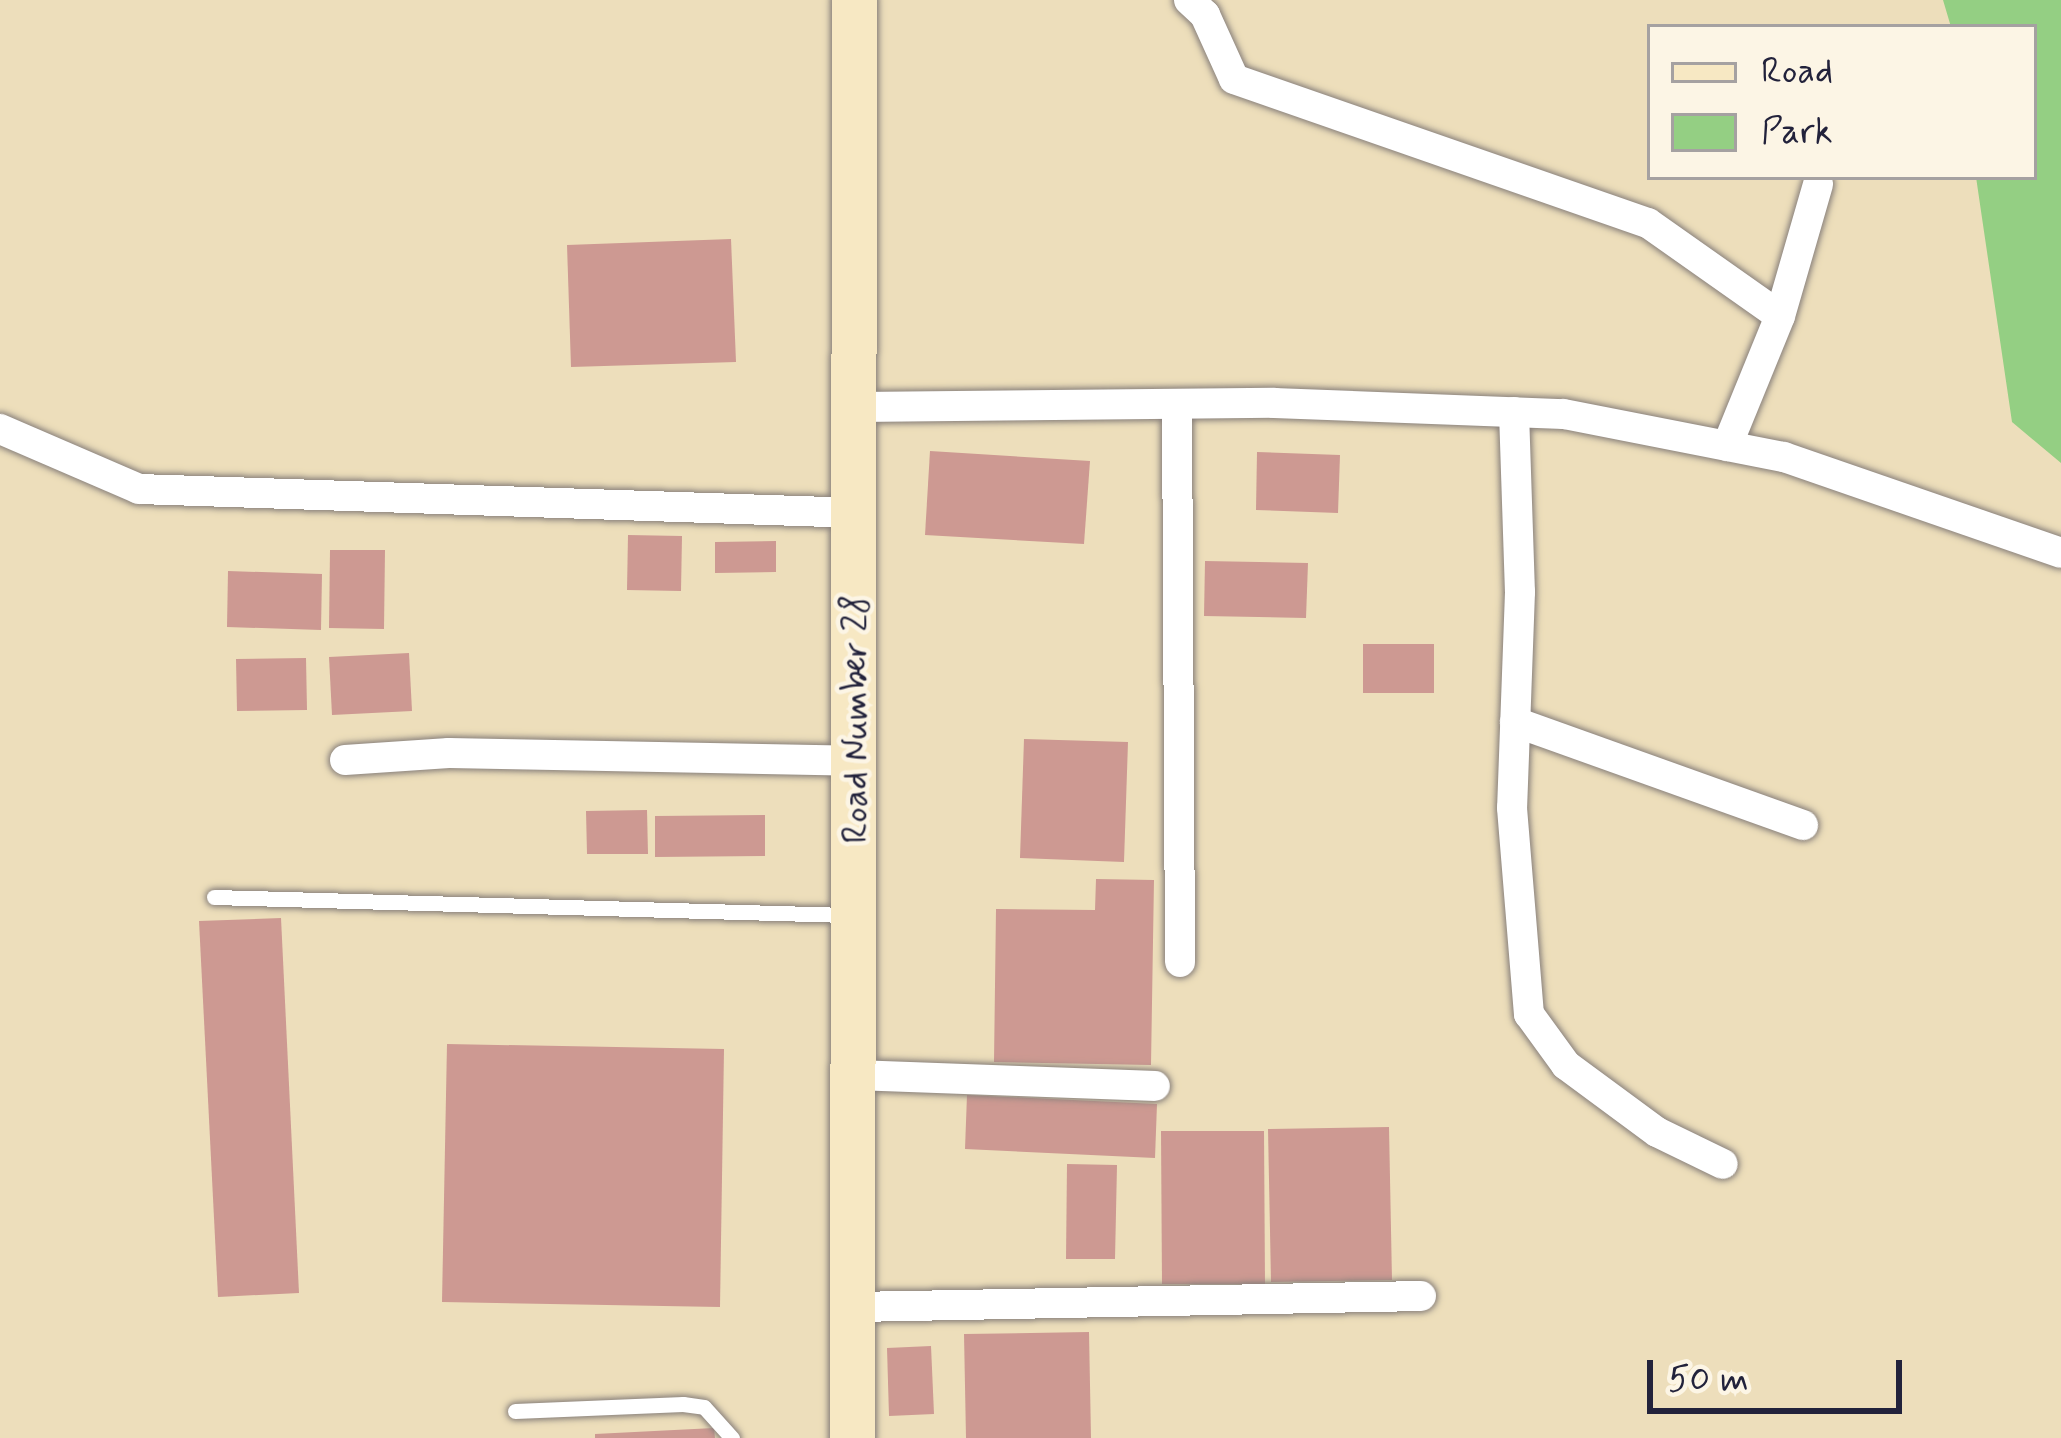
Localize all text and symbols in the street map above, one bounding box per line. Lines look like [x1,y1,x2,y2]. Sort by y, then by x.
legend [1647,24,2037,180]
text: Road [1761,49,1833,96]
text: Park [1761,109,1833,156]
street label: Road Number 28 [835,592,879,846]
scale bar [1653,1336,1908,1410]
text: 50 m [1668,1357,1749,1404]

